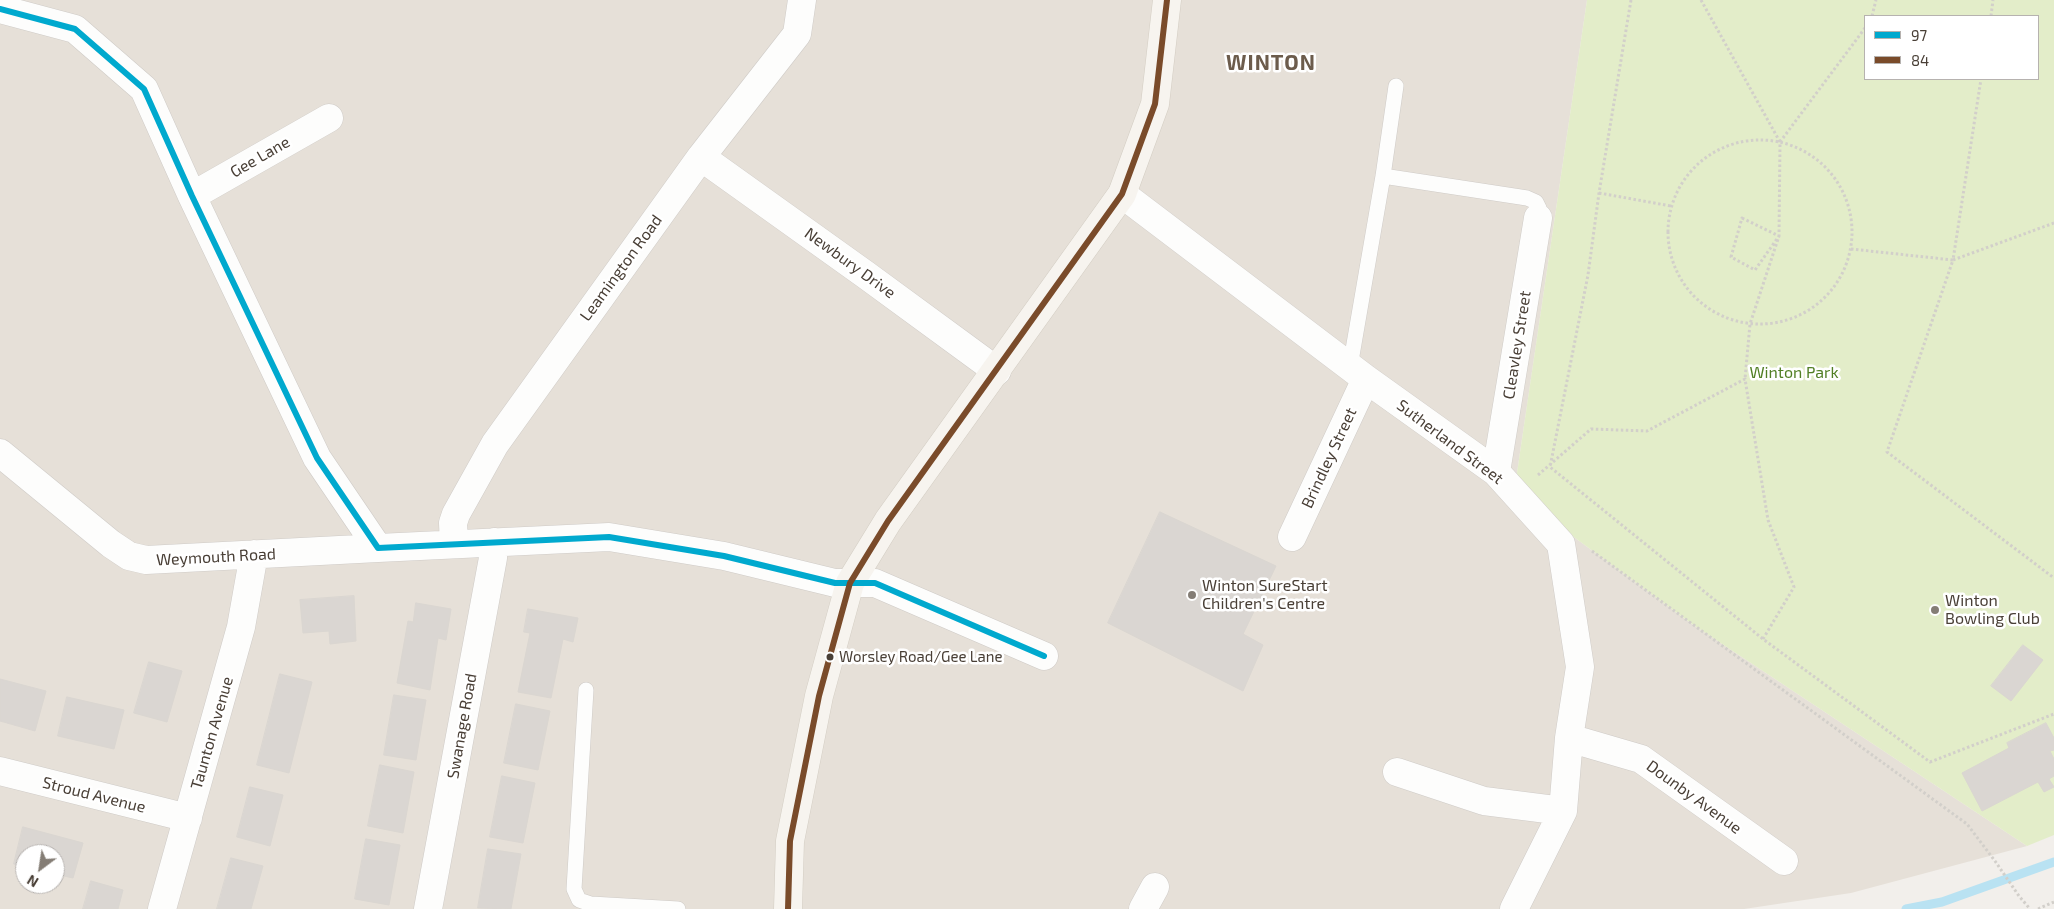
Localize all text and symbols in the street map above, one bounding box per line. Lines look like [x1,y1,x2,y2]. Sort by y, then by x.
legend [1864,15,2039,80]
text: 97 [1911,26,1927,44]
district label: WINTON [1225,50,1317,76]
text: 84 [1911,51,1929,69]
street label: Gee Lane [227,132,293,182]
street label: Leamington Road [576,211,666,325]
street label: Newbury Drive [801,224,899,302]
street label: Cleavley Street [1499,289,1535,401]
park label: Winton Park [1749,363,1839,383]
street label: Sutherland Street [1393,396,1507,488]
street label: Brindley Street [1297,405,1361,511]
street label: Weymouth Road [156,544,276,570]
place label: Winton SureStart Children's Centre [1202,576,1328,614]
marker: Winton SureStart Children's Centre [1186,589,1198,601]
place label: Winton Bowling Club [1945,591,2040,629]
marker: Winton Bowling Club [1929,604,1941,616]
place label: Worsley Road/Gee Lane [839,648,1003,666]
marker: Worsley Road/Gee Lane [825,652,835,662]
street label: Swanage Road [443,672,481,780]
street label: Taunton Avenue [187,674,237,792]
street label: Dounby Avenue [1643,756,1745,838]
street label: Stroud Avenue [40,773,148,817]
north arrow [15,844,65,894]
text: N [24,872,41,891]

